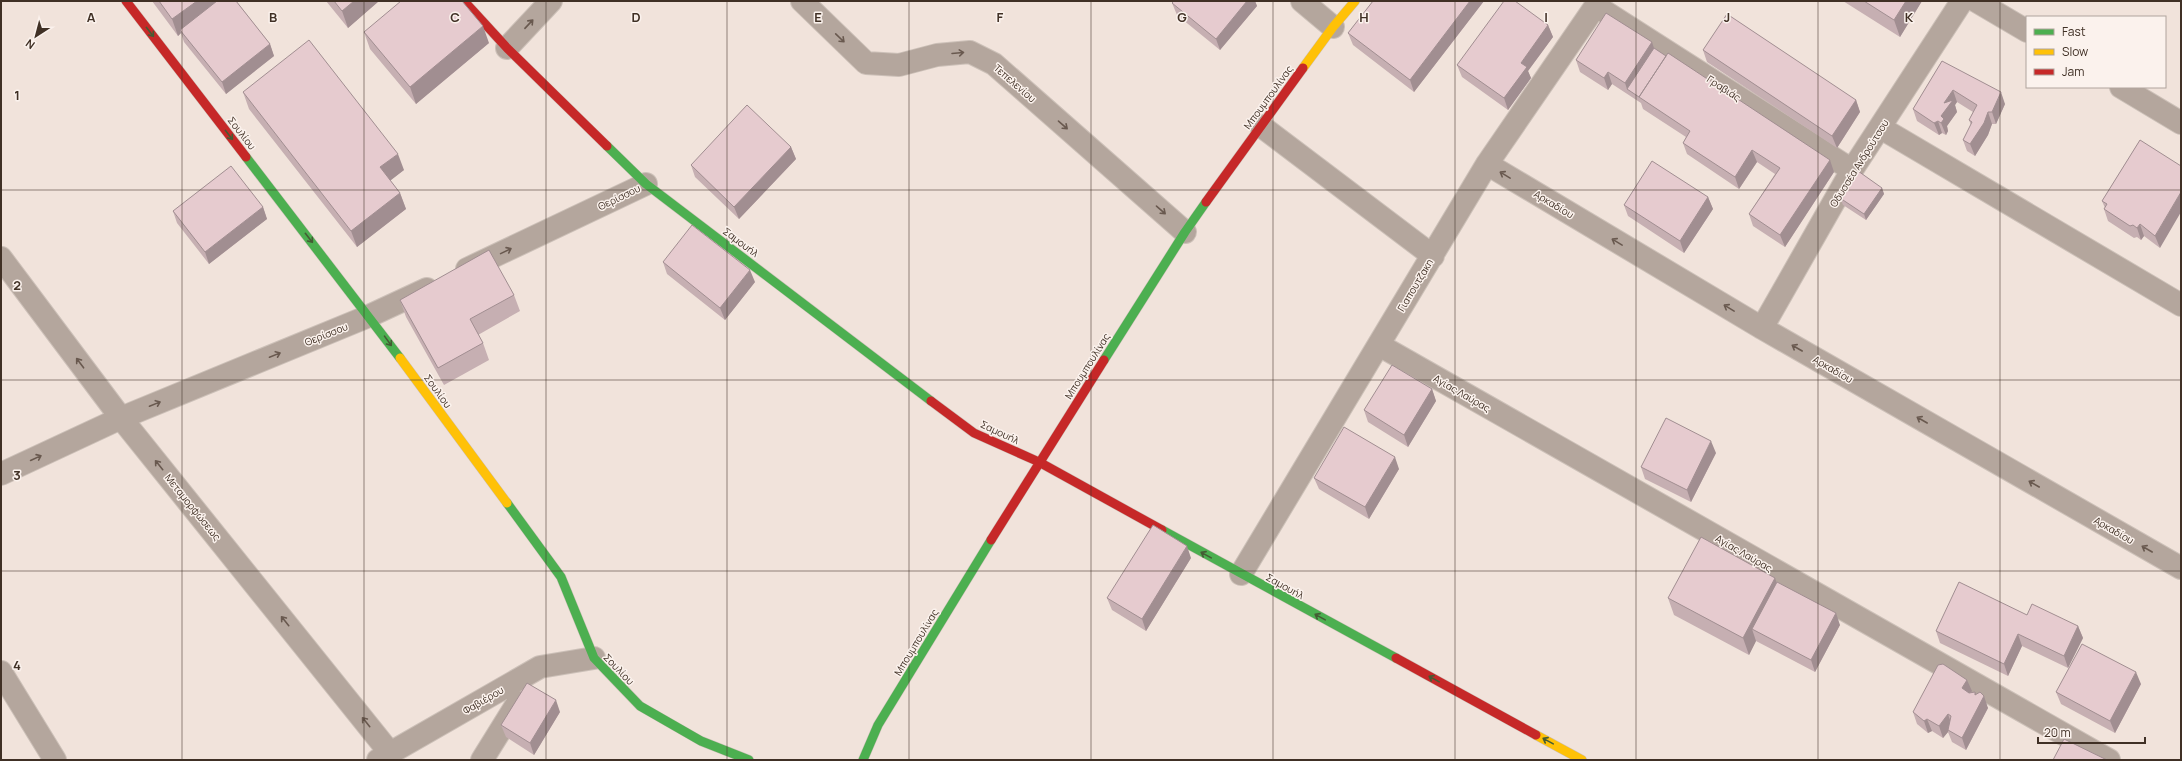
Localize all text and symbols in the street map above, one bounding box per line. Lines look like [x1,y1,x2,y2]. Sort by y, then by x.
text: A [87,8,96,26]
text: B [269,8,277,26]
text: C [450,8,460,26]
text: D [631,8,641,26]
text: E [814,8,822,26]
text: F [997,8,1004,26]
text: G [1177,8,1187,26]
text: H [1359,8,1369,26]
text: I [1544,8,1548,26]
text: J [1724,8,1730,26]
text: K [1905,8,1914,26]
north arrow [16,16,56,56]
legend [2026,16,2166,88]
one-way arrow [524,20,533,30]
text: Fast [2062,23,2086,40]
one-way arrow [146,26,154,37]
one-way arrow [835,33,845,42]
text: N [22,36,37,53]
text: Slow [2062,43,2088,60]
one-way arrow [951,49,964,57]
street label: Τεπελενίου [991,61,1039,105]
street label: Μπουμπουλίνας [1240,62,1296,132]
text: Jam [2062,63,2084,80]
street label: Γραβιάς [1704,72,1744,104]
text: 1 [14,86,20,104]
street label: Σουλίου [225,114,259,153]
street label: Οδυσσέα Ανδρούτσου [1826,116,1892,210]
one-way arrow [1057,120,1068,129]
one-way arrow [225,129,234,140]
one-way arrow [1499,170,1511,178]
street label: Θερίσσου [596,181,643,213]
street label: Αρκαδίου [1531,187,1577,221]
one-way arrow [1155,205,1165,214]
street label: Σαμουήλ [720,224,762,261]
one-way arrow [305,232,313,243]
one-way arrow [1611,237,1623,245]
one-way arrow [499,247,511,254]
street label: Γιαπουτζακη [1394,256,1436,314]
text: 2 [13,276,21,294]
one-way arrow [1723,304,1735,312]
street label: Θερίσσου [302,319,350,349]
street label: Μπουμπουλίνας [1061,330,1113,402]
one-way arrow [384,335,392,346]
one-way arrow [1791,344,1803,352]
one-way arrow [269,350,281,358]
street label: Αρκαδίου [1810,352,1856,386]
one-way arrow [75,357,84,368]
street label: Σουλίου [421,371,455,411]
street label: Αγίας Λαύρας [1431,371,1493,415]
one-way arrow [148,400,160,407]
one-way arrow [1916,415,1928,423]
street label: Σαμουήλ [978,417,1022,447]
one-way arrow [30,454,42,461]
one-way arrow [155,460,164,471]
text: 3 [13,466,21,484]
street label: Μεταμορφώσεως [162,471,224,544]
one-way arrow [2028,480,2040,488]
street label: Αρκαδίου [2091,513,2137,547]
street label: Αγίας Λαύρας [1713,531,1775,575]
one-way arrow [2141,544,2153,552]
one-way arrow [1200,550,1212,558]
street label: Σαμουήλ [1263,570,1307,603]
street label: Μπουμπουλίνας [891,606,942,678]
one-way arrow [1314,613,1326,621]
one-way arrow [280,616,289,627]
street label: Σουλίου [601,650,638,688]
text: 4 [13,656,21,674]
one-way arrow [1428,675,1440,683]
street label: Φαβιέρου [460,683,506,717]
one-way arrow [362,717,370,728]
scale bar [2038,719,2145,745]
text: 20 m [2044,724,2071,741]
one-way arrow [1542,737,1554,745]

